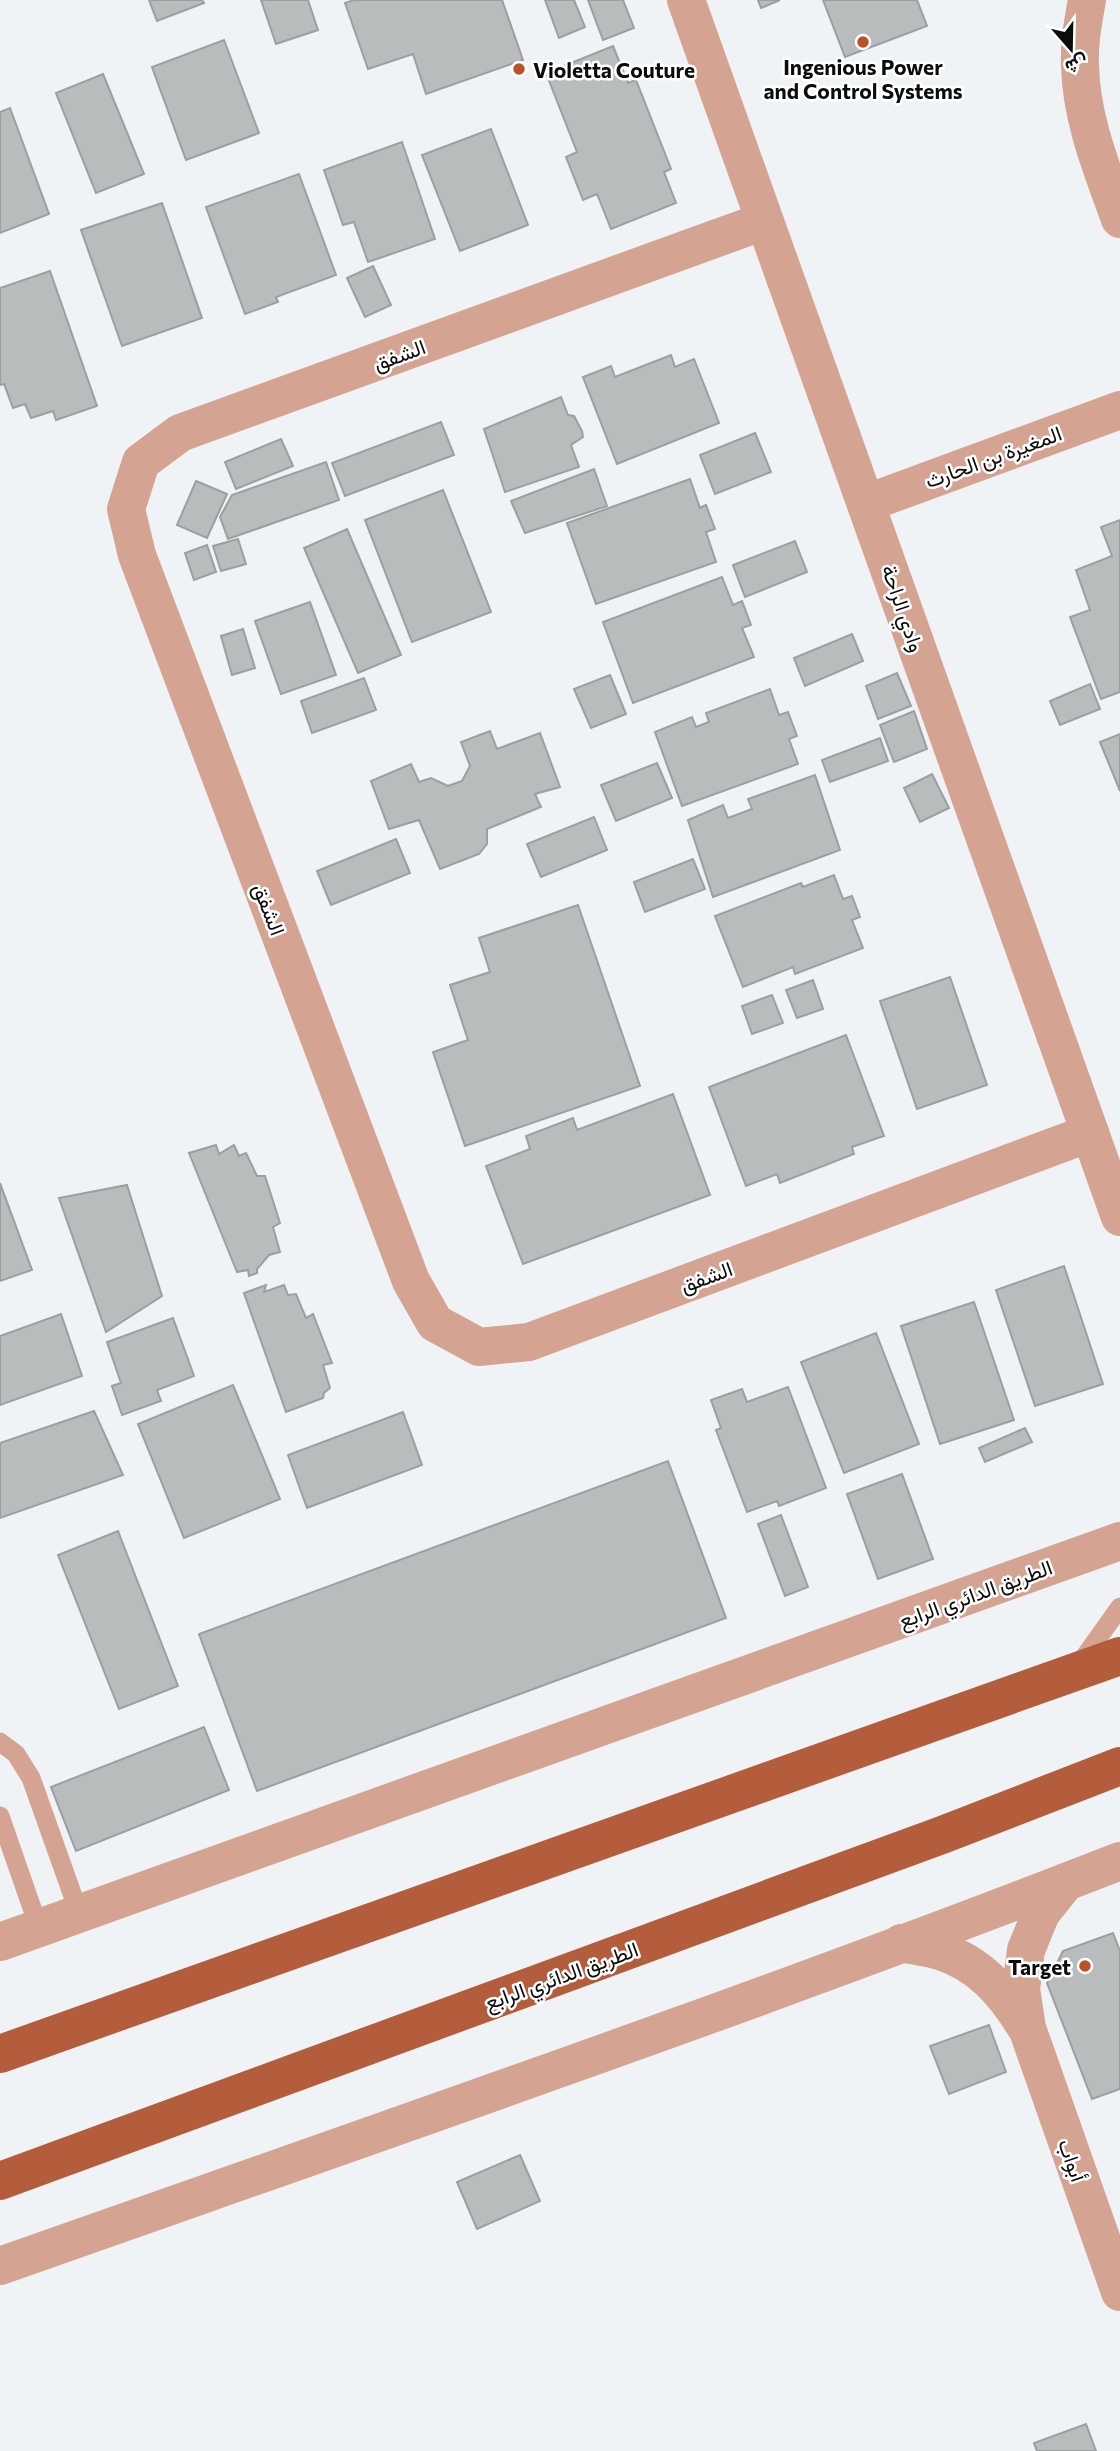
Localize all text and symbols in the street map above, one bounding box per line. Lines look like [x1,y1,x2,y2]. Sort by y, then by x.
north arrow [1036,14,1106,84]
marker: Ingenious Power and Control Systems [855,34,871,50]
text: ش [1062,50,1092,80]
place label: Ingenious Power and Control Systems [763,54,963,103]
place label: Violetta Couture [533,57,695,82]
marker: Violetta Couture [511,61,527,77]
street label: الشفق [370,333,429,376]
street label: المغيرة بن الحارث [921,420,1065,494]
street label: وادي الراحة [872,561,931,657]
street label: الشفق [248,880,291,939]
street label: الشفق [677,1255,736,1298]
street label: الطريق الدائري الرابع [895,1554,1057,1638]
street label: الطريق الدائري الرابع [481,1936,643,2020]
place label: Target [1008,1954,1071,1979]
marker: Target [1077,1958,1093,1974]
street label: أبواب [1052,2135,1092,2185]

